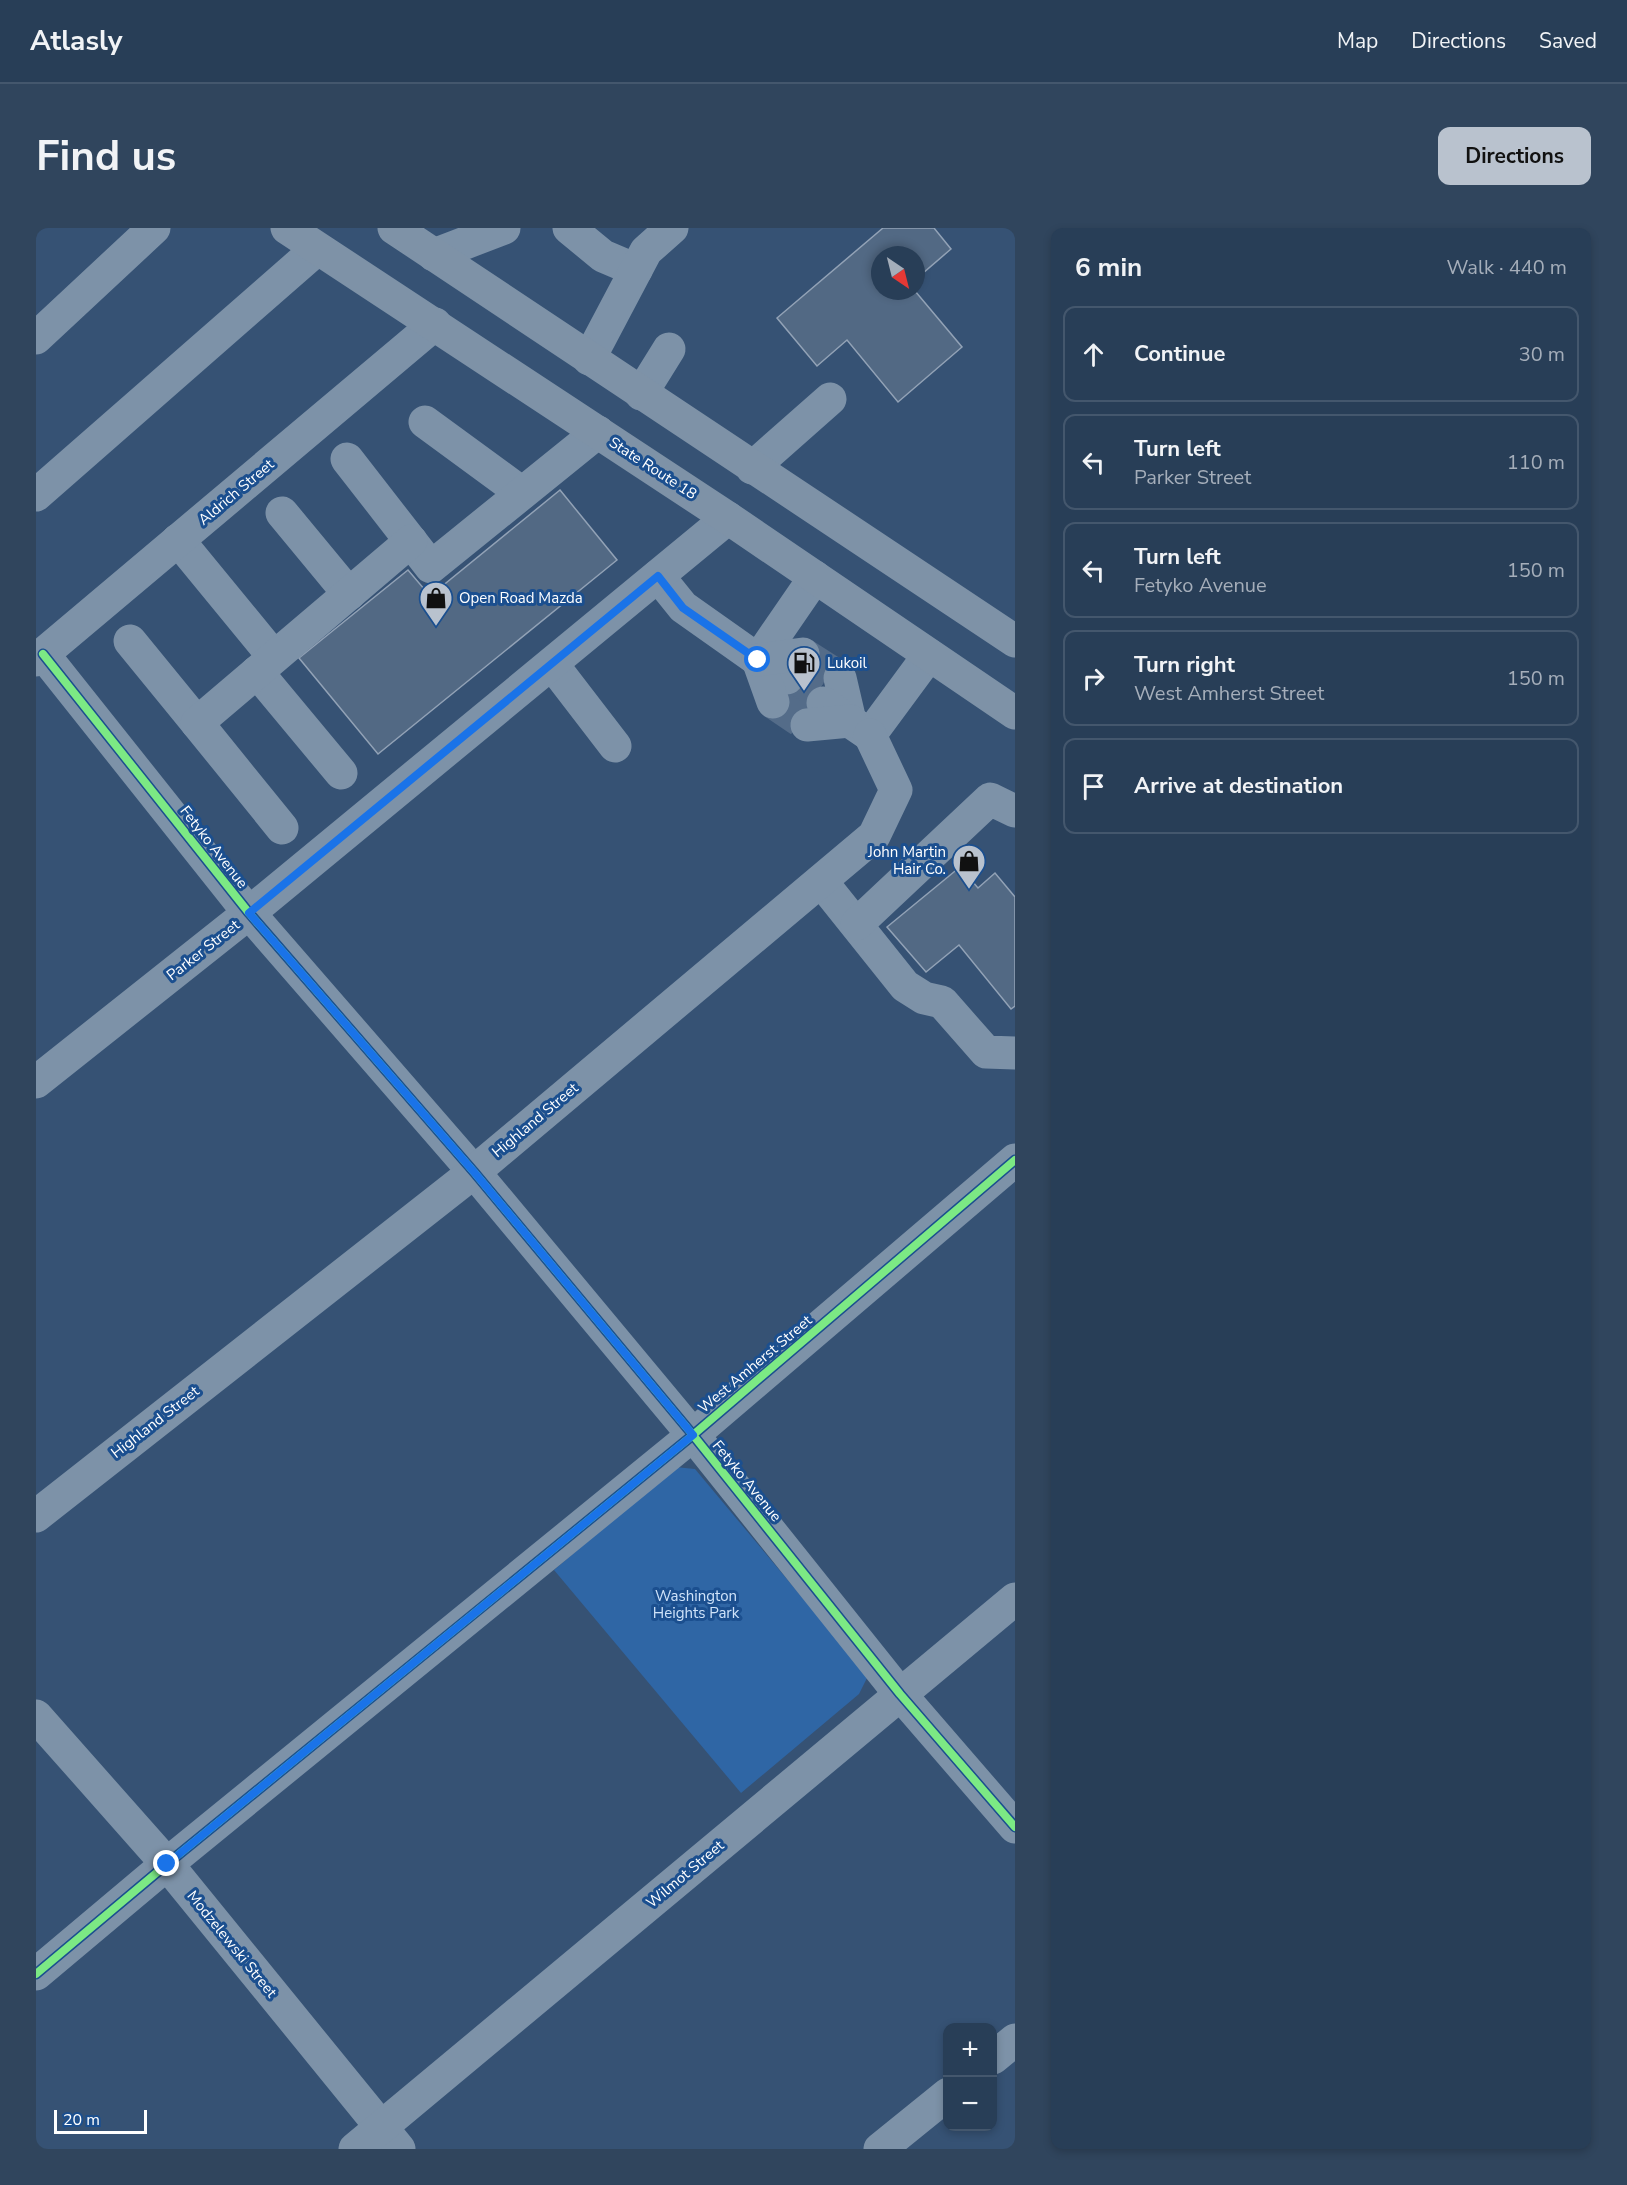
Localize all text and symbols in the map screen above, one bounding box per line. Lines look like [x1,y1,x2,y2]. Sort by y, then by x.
text: Atlasly [30,22,122,60]
text: Map [1337,27,1378,55]
text: Directions [1411,27,1506,55]
text: Saved [1539,27,1597,55]
button: Directions [1438,127,1591,185]
text: Find us [36,128,176,185]
north arrow [871,246,925,300]
text: 6 min [1075,250,1142,285]
text: Walk · 440 m [1447,254,1567,281]
icon: ahead [1077,338,1110,371]
text: Continue [1134,339,1225,369]
text: 30 m [1519,341,1565,368]
street label: State Route 18 [605,432,701,504]
text: Turn left [1134,434,1221,464]
icon: left [1077,446,1110,479]
text: 110 m [1507,449,1565,476]
street label: Aldrich Street [194,454,279,530]
text: Parker Street [1134,464,1251,491]
text: Turn left [1134,542,1221,572]
icon: left [1077,554,1110,587]
text: 150 m [1507,557,1565,584]
text: Fetyko Avenue [1134,572,1267,599]
shop icon: Open Road Mazda [418,580,454,627]
place label: Open Road Mazda [459,588,583,608]
fuel station icon: Lukoil [786,645,822,692]
route start [744,646,770,672]
text: Turn right [1134,650,1235,680]
place label: Lukoil [827,653,868,673]
icon: right [1077,662,1110,695]
text: 150 m [1507,665,1565,692]
text: West Amherst Street [1134,680,1324,707]
icon: arrive [1077,770,1110,803]
text: Arrive at destination [1134,771,1343,801]
street label: Fetyko Avenue [175,802,253,892]
place label: John Martin Hair Co. [867,842,946,879]
shop icon: John Martin Hair Co. [951,843,987,890]
street label: Parker Street [162,915,244,985]
street label: Highland Street [488,1078,583,1162]
street label: West Amherst Street [694,1310,817,1417]
street label: Highland Street [107,1381,204,1463]
street label: Fetyko Avenue [708,1436,786,1526]
park label: Washington Heights Park [653,1586,740,1623]
street label: Wilmot Street [642,1835,729,1912]
route end [153,1850,179,1876]
street label: Modzelewski Street [183,1886,282,2002]
map controls [943,2023,997,2131]
button: + [943,2023,997,2077]
button: − [943,2077,997,2131]
scale bar [54,2107,147,2134]
text: 20 m [63,2109,100,2131]

